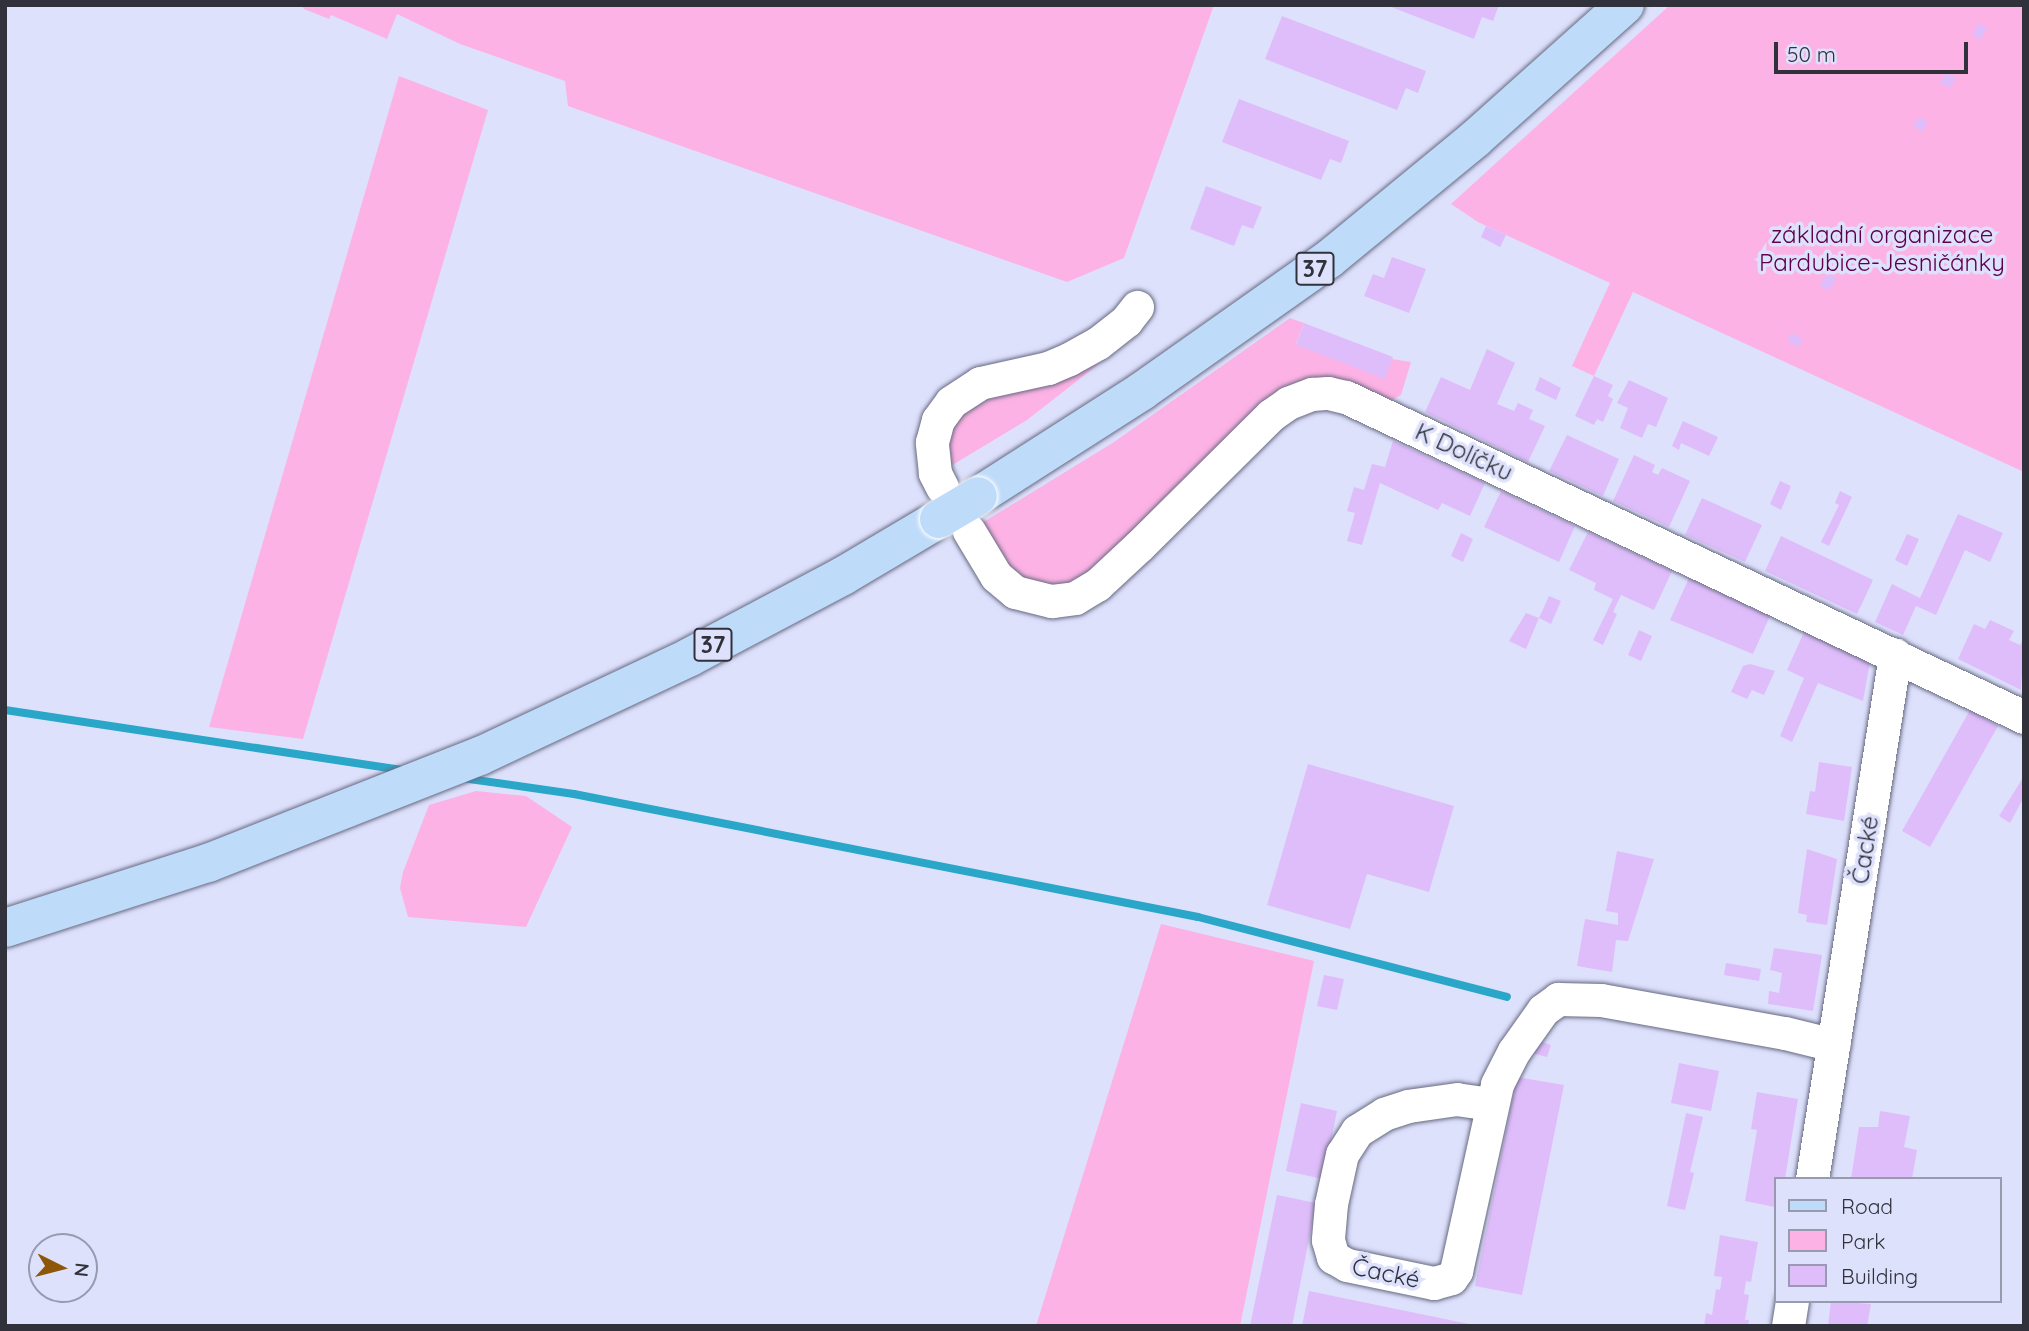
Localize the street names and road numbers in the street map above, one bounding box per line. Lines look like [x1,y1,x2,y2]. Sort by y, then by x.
road number: 37 [1294,250,1336,288]
street label: K Dolíčku [1411,417,1517,487]
road number: 37 [692,625,734,664]
street label: Čacké [1845,814,1885,886]
street label: Čacké [1349,1252,1423,1294]

